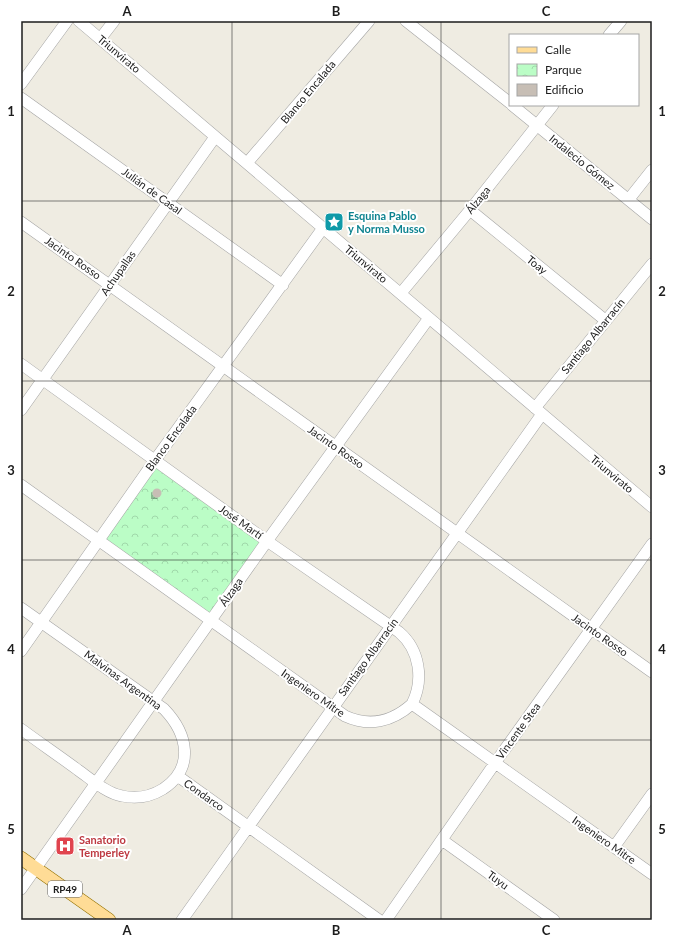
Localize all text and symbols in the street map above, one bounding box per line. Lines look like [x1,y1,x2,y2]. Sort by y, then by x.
text: A [121,3,132,19]
text: B [332,3,341,19]
text: C [542,3,551,19]
street label: Triunvirato [95,32,143,75]
legend [509,34,639,106]
text: Calle [545,42,571,57]
street label: Blanco Encalada [278,58,338,126]
text: Parque [545,62,582,77]
text: Edificio [545,82,584,97]
text: 1 [7,103,15,119]
text: 1 [658,103,666,119]
street label: Indalecio Gómez [547,131,618,192]
street label: Julián de Casal [120,165,185,217]
street label: Álzaga [463,183,493,216]
place label: Esquina Pablo y Norma Musso [348,209,425,235]
place icon: Esquina Pablo y Norma Musso [323,211,345,233]
street label: Jacinto Rosso [43,234,104,282]
street label: Triunvirato [342,242,390,285]
street label: Achupallas [97,248,138,298]
street label: Toay [525,253,550,277]
text: 2 [7,283,15,299]
text: 2 [658,283,666,299]
street label: Santiago Albarracín [558,295,627,376]
street label: Blanco Encalada [142,402,199,473]
street label: Jacinto Rosso [306,423,367,471]
street label: Triunvirato [588,452,636,495]
text: 3 [7,462,15,478]
text: 3 [658,462,666,478]
street label: José Martí [217,502,267,542]
street label: Álzaga [216,575,245,608]
street label: Jacinto Rosso [570,611,631,659]
street label: Santiago Albarracín [335,615,400,698]
text: 4 [7,641,15,657]
text: 4 [658,641,666,657]
street label: Malvinas Argentina [82,647,165,712]
street label: Ingeniero Mitre [279,666,348,719]
street label: Vincente Stea [493,700,542,762]
street label: Condarco [182,776,227,813]
street label: Ingeniero Mitre [570,813,639,866]
text: 5 [7,821,15,837]
text: 5 [658,821,666,837]
place label: Sanatorio Temperley [79,833,130,859]
hospital icon: Sanatorio Temperley [54,835,76,857]
street label: Tuyu [485,867,512,892]
road number: RP49 [48,881,82,897]
text: A [121,922,132,938]
text: B [332,922,341,938]
text: C [542,922,551,938]

